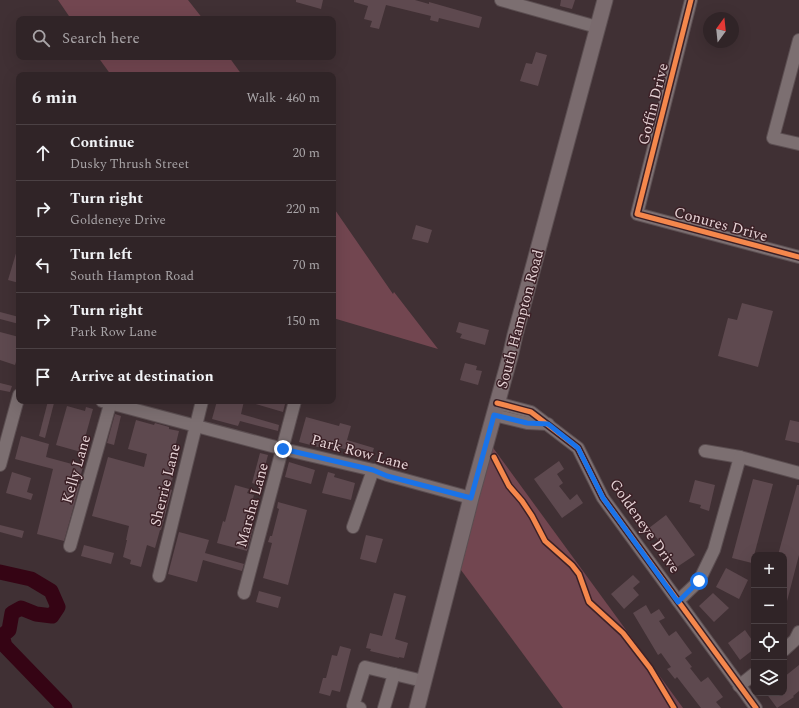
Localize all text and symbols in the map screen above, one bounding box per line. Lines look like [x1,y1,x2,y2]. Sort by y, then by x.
north arrow [703,12,739,48]
search box [16,16,336,60]
icon: search [30,27,52,49]
text: Search here [62,27,140,50]
street label: Goffin Drive [632,61,675,148]
text: 6 min [32,85,77,111]
text: Walk · 460 m [246,88,320,108]
text: Continue [70,131,135,154]
icon: ahead [32,142,54,164]
text: 20 m [293,143,320,163]
text: Dusky Thrush Street [70,154,189,174]
text: Turn right [70,187,143,210]
icon: right [32,198,54,220]
text: 220 m [286,199,320,219]
street label: Conures Drive [671,201,770,248]
text: Goldeneye Drive [70,210,166,230]
text: Turn left [70,243,132,266]
street label: South Hampton Road [491,247,550,391]
icon: left [32,254,54,276]
text: 70 m [293,255,320,275]
text: South Hampton Road [70,266,194,286]
text: Turn right [70,299,143,322]
icon: right [32,310,54,332]
text: 150 m [286,311,320,331]
text: Park Row Lane [70,322,157,342]
text: Arrive at destination [70,365,214,388]
icon: arrive [32,366,54,388]
street label: Park Row Lane [308,428,411,477]
street label: Kelly Lane [56,432,97,506]
route end [274,440,292,458]
street label: Sherrie Lane [144,441,187,529]
street label: Marsha Lane [230,460,275,550]
street label: Goldeneye Drive [603,474,686,578]
map controls [751,552,787,696]
button: + [751,552,787,588]
route start [690,572,708,590]
button: − [751,588,787,624]
button: locate [751,624,787,660]
button: layers [751,660,787,696]

